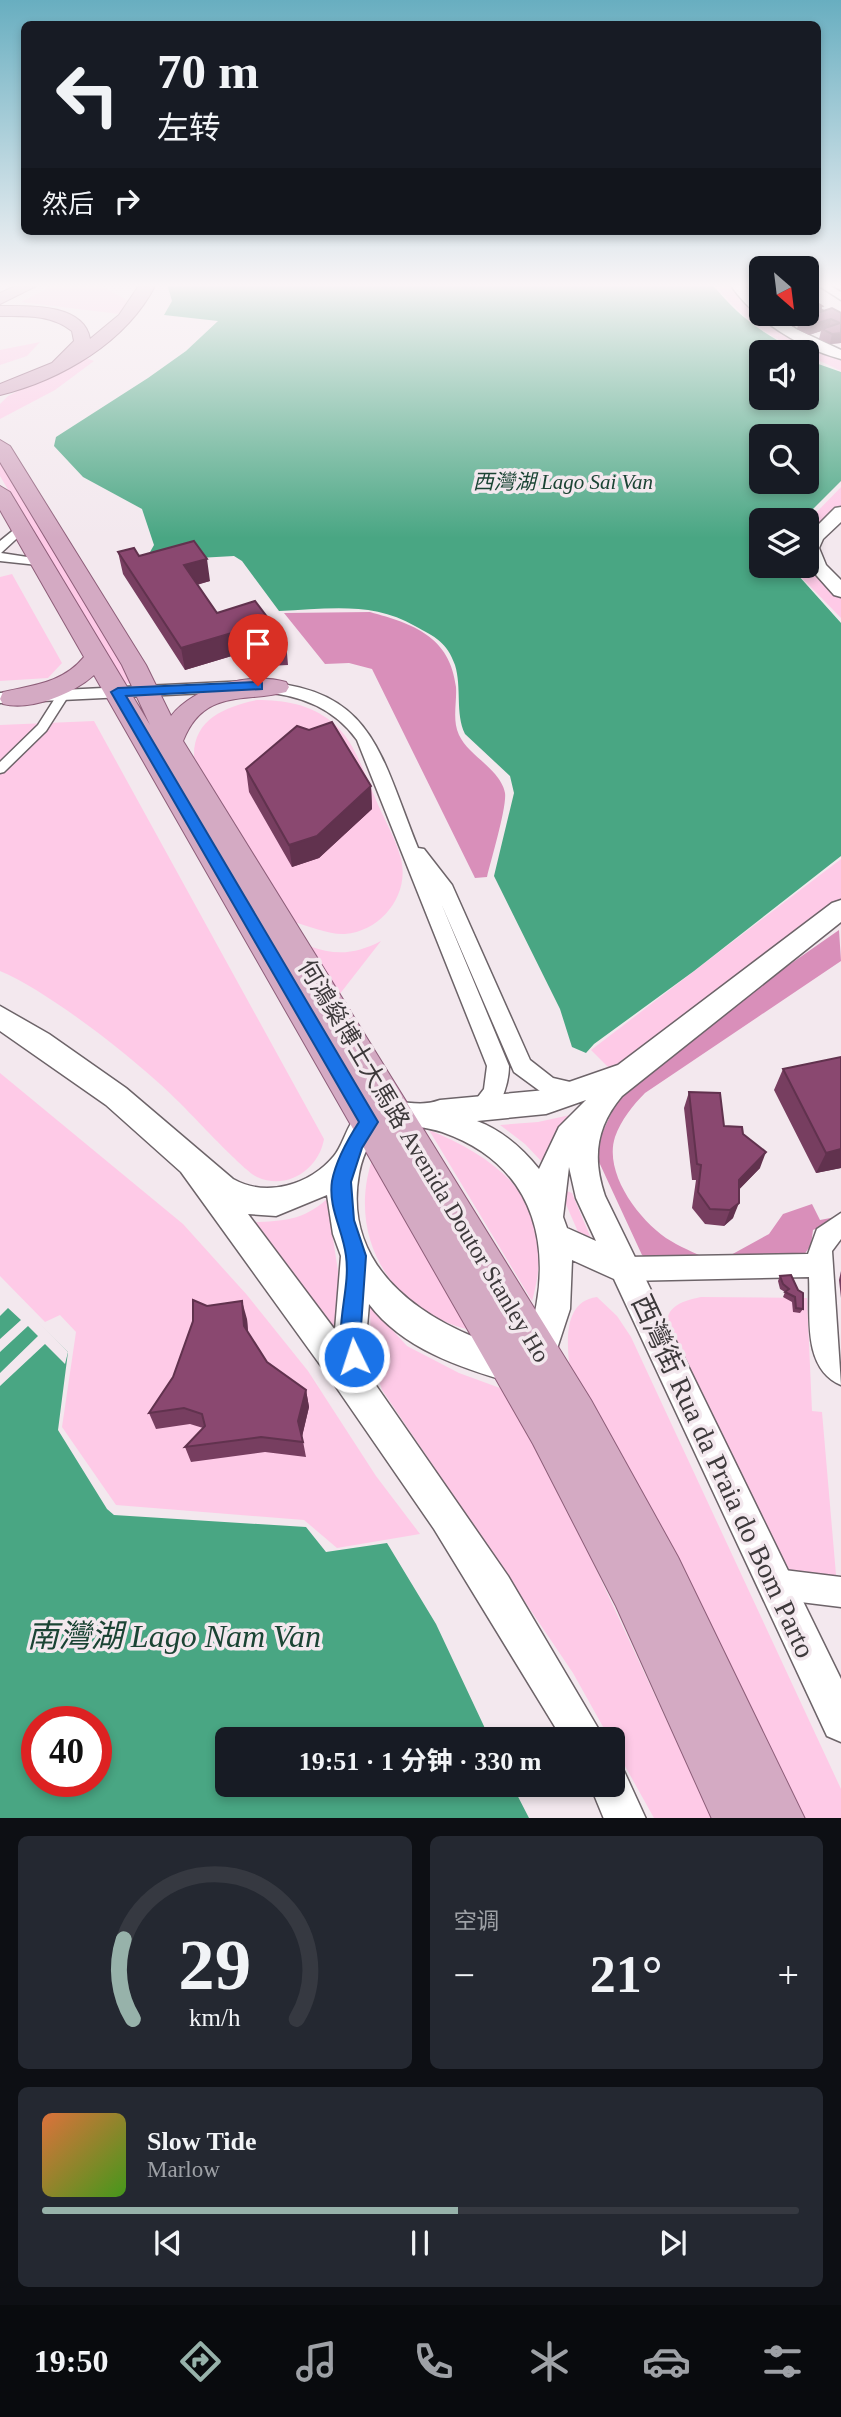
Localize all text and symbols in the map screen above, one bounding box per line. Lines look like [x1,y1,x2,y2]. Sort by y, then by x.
text: 70 m [157,44,259,99]
icon: left [42,49,133,140]
text: 左转 [157,110,221,146]
icon: right [108,182,146,220]
text: 然后 [42,190,94,219]
north arrow [749,256,819,326]
map controls [749,256,819,578]
button: sound [749,340,819,410]
button: search [749,424,819,494]
water label: 西灣湖 Lago Sai Van [473,470,653,494]
button: layers [749,508,819,578]
pin [228,614,288,686]
icon: arrive [239,625,277,663]
street label: 何鴻燊博士大馬路 Avenida Doutor Stanley Ho [293,955,555,1367]
street label: 西灣街 Rua da Praia do Bom Parto [626,1290,821,1662]
position arrow [317,1320,391,1394]
water label: 南灣湖 Lago Nam Van [27,1618,321,1654]
speed limit sign: 40 [21,1706,112,1797]
text: 19:51 · 1 分钟 · 330 m [299,1747,541,1776]
text: 空调 [454,1909,500,1934]
text: 29 [178,1924,251,2005]
text: 21° [590,1946,663,2003]
text: − [454,1954,475,1996]
text: + [778,1954,799,1996]
text: km/h [189,2003,241,2030]
text: Slow Tide [147,2127,257,2156]
text: Marlow [147,2157,220,2182]
icon: previous [149,2224,187,2262]
icon: pause [401,2224,439,2262]
icon: next [654,2224,692,2262]
icon: directions [176,2337,225,2386]
icon: music [292,2337,341,2386]
icon: phone [409,2337,458,2386]
icon: climate [525,2337,574,2386]
icon: car [642,2337,691,2386]
icon: filters [758,2337,807,2386]
text: 19:50 [34,2343,108,2379]

